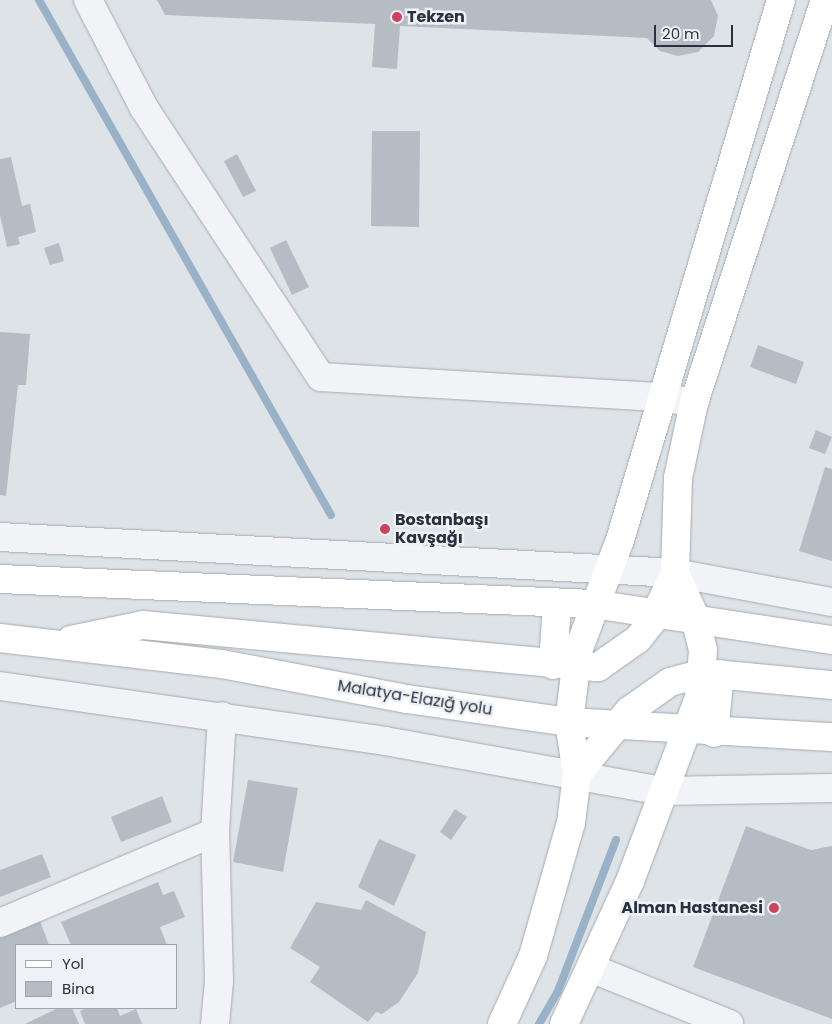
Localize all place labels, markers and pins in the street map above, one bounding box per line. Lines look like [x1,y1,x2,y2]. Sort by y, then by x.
place label: Tekzen [407,7,465,27]
marker: Tekzen [391,11,403,23]
place label: Bostanbaşı Kavşağı [395,510,489,548]
marker: Bostanbaşı Kavşağı [379,523,391,535]
place label: Alman Hastanesi [621,898,763,918]
marker: Alman Hastanesi [767,901,781,915]

